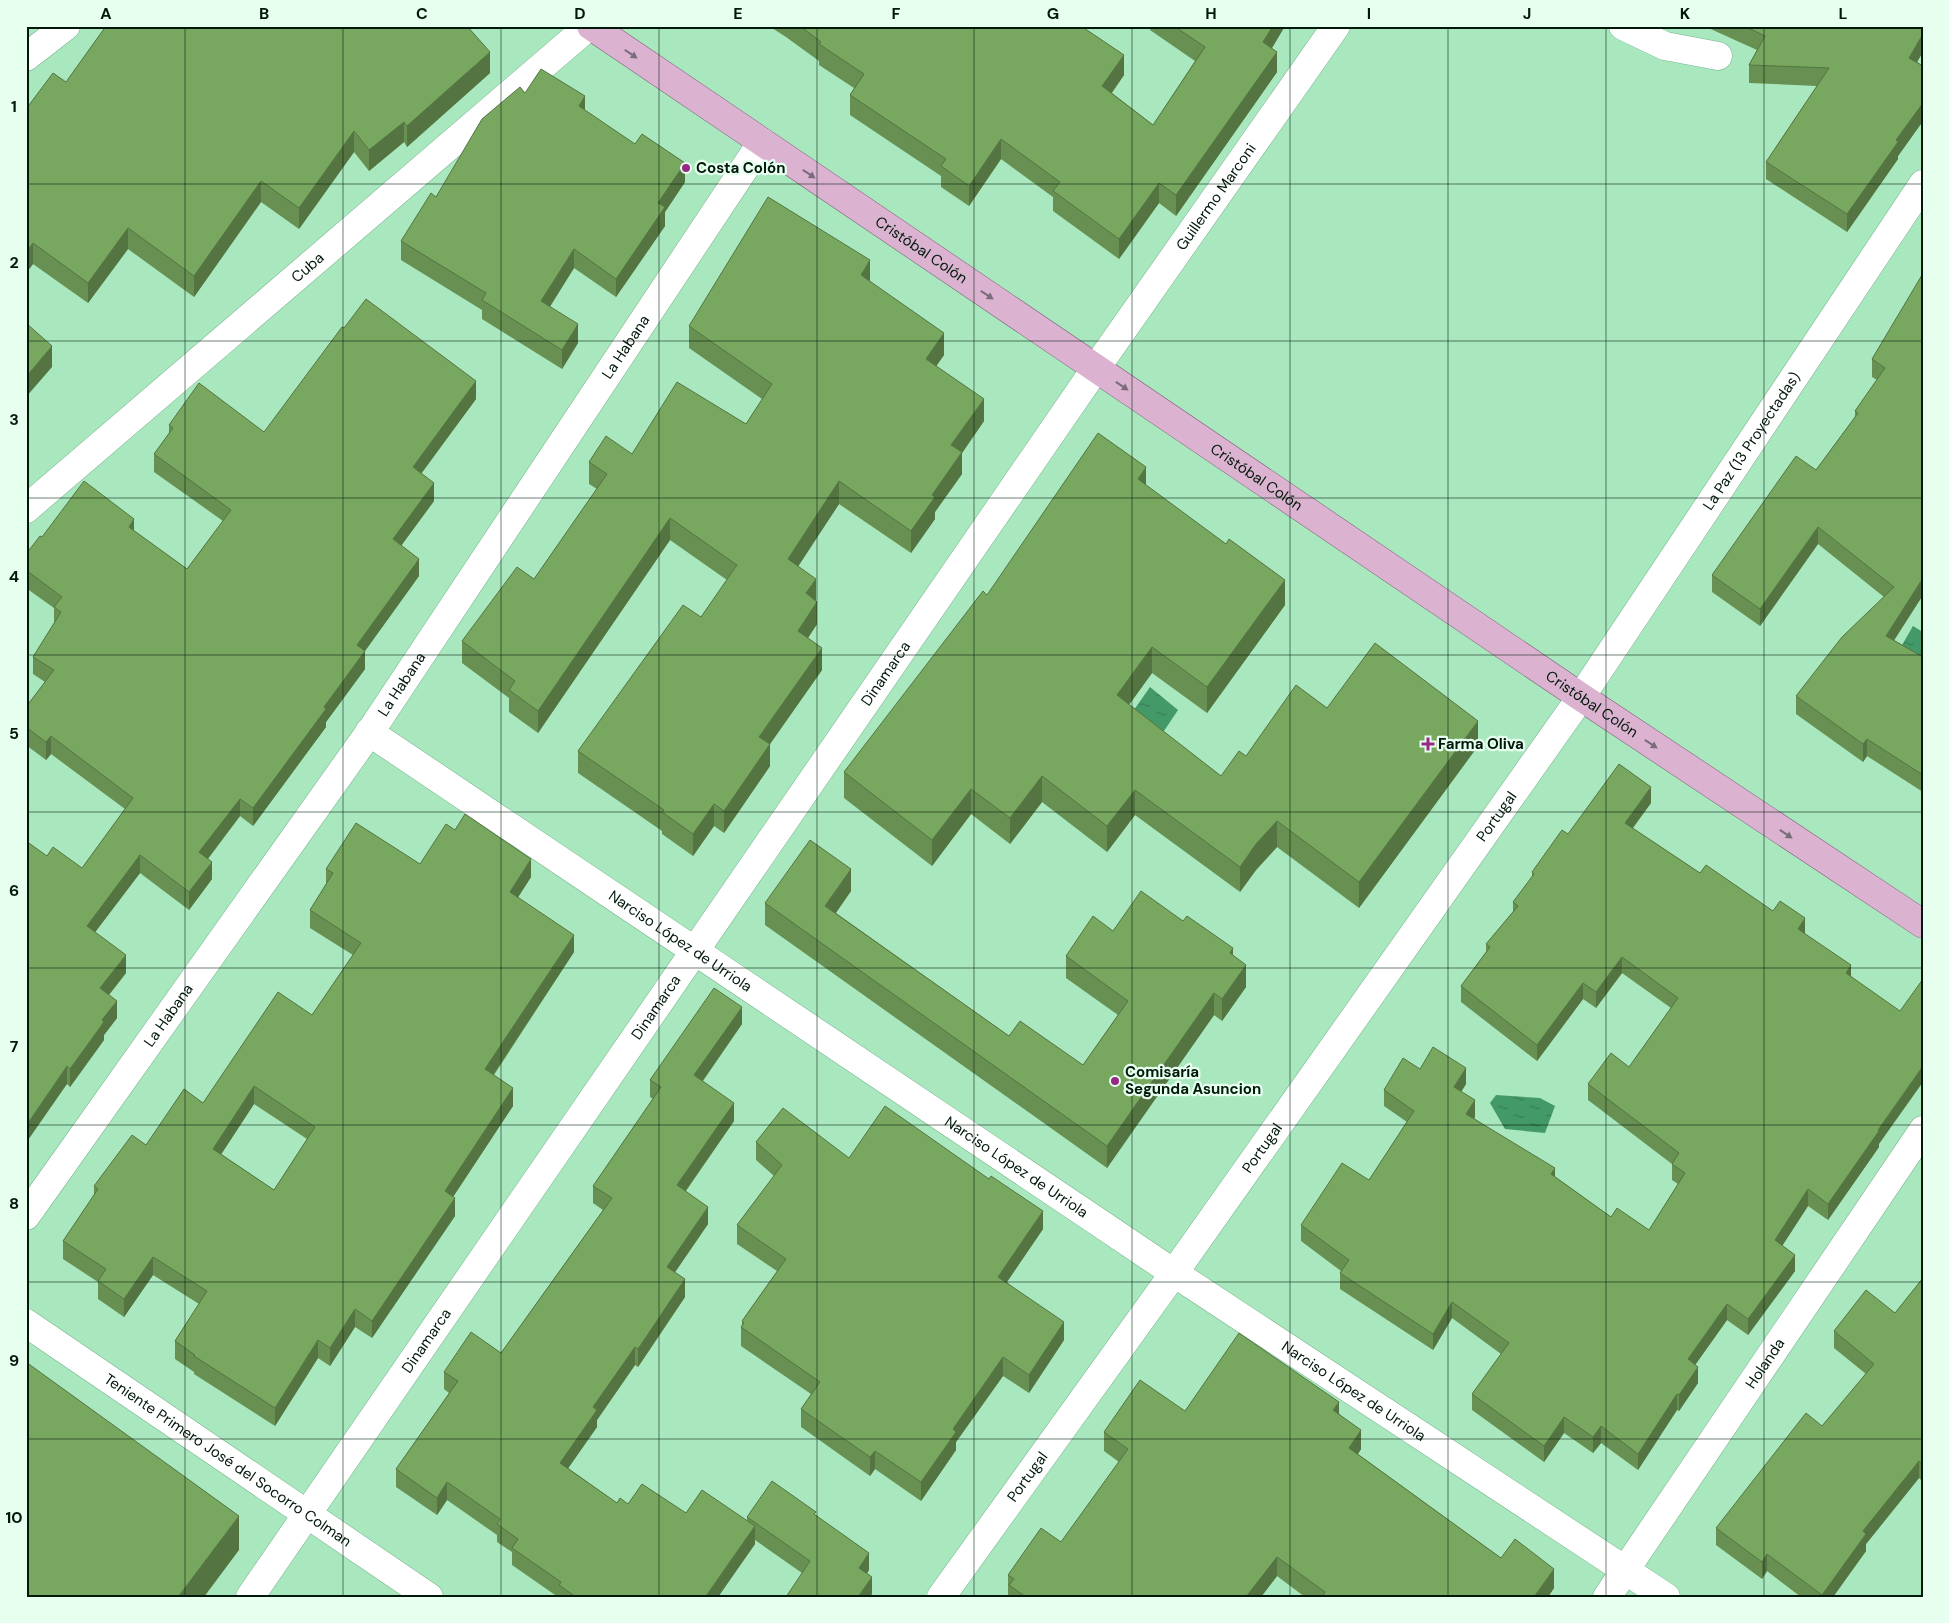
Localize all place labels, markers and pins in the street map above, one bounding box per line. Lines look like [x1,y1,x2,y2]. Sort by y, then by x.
place label: Costa Colón [696,158,785,178]
marker: Costa Colón [680,162,692,174]
place label: Farma Oliva [1438,734,1524,754]
marker: Farma Oliva [1422,738,1434,750]
place label: Comisaría Segunda Asuncion [1125,1062,1261,1099]
marker: Comisaría Segunda Asuncion [1109,1075,1121,1087]

